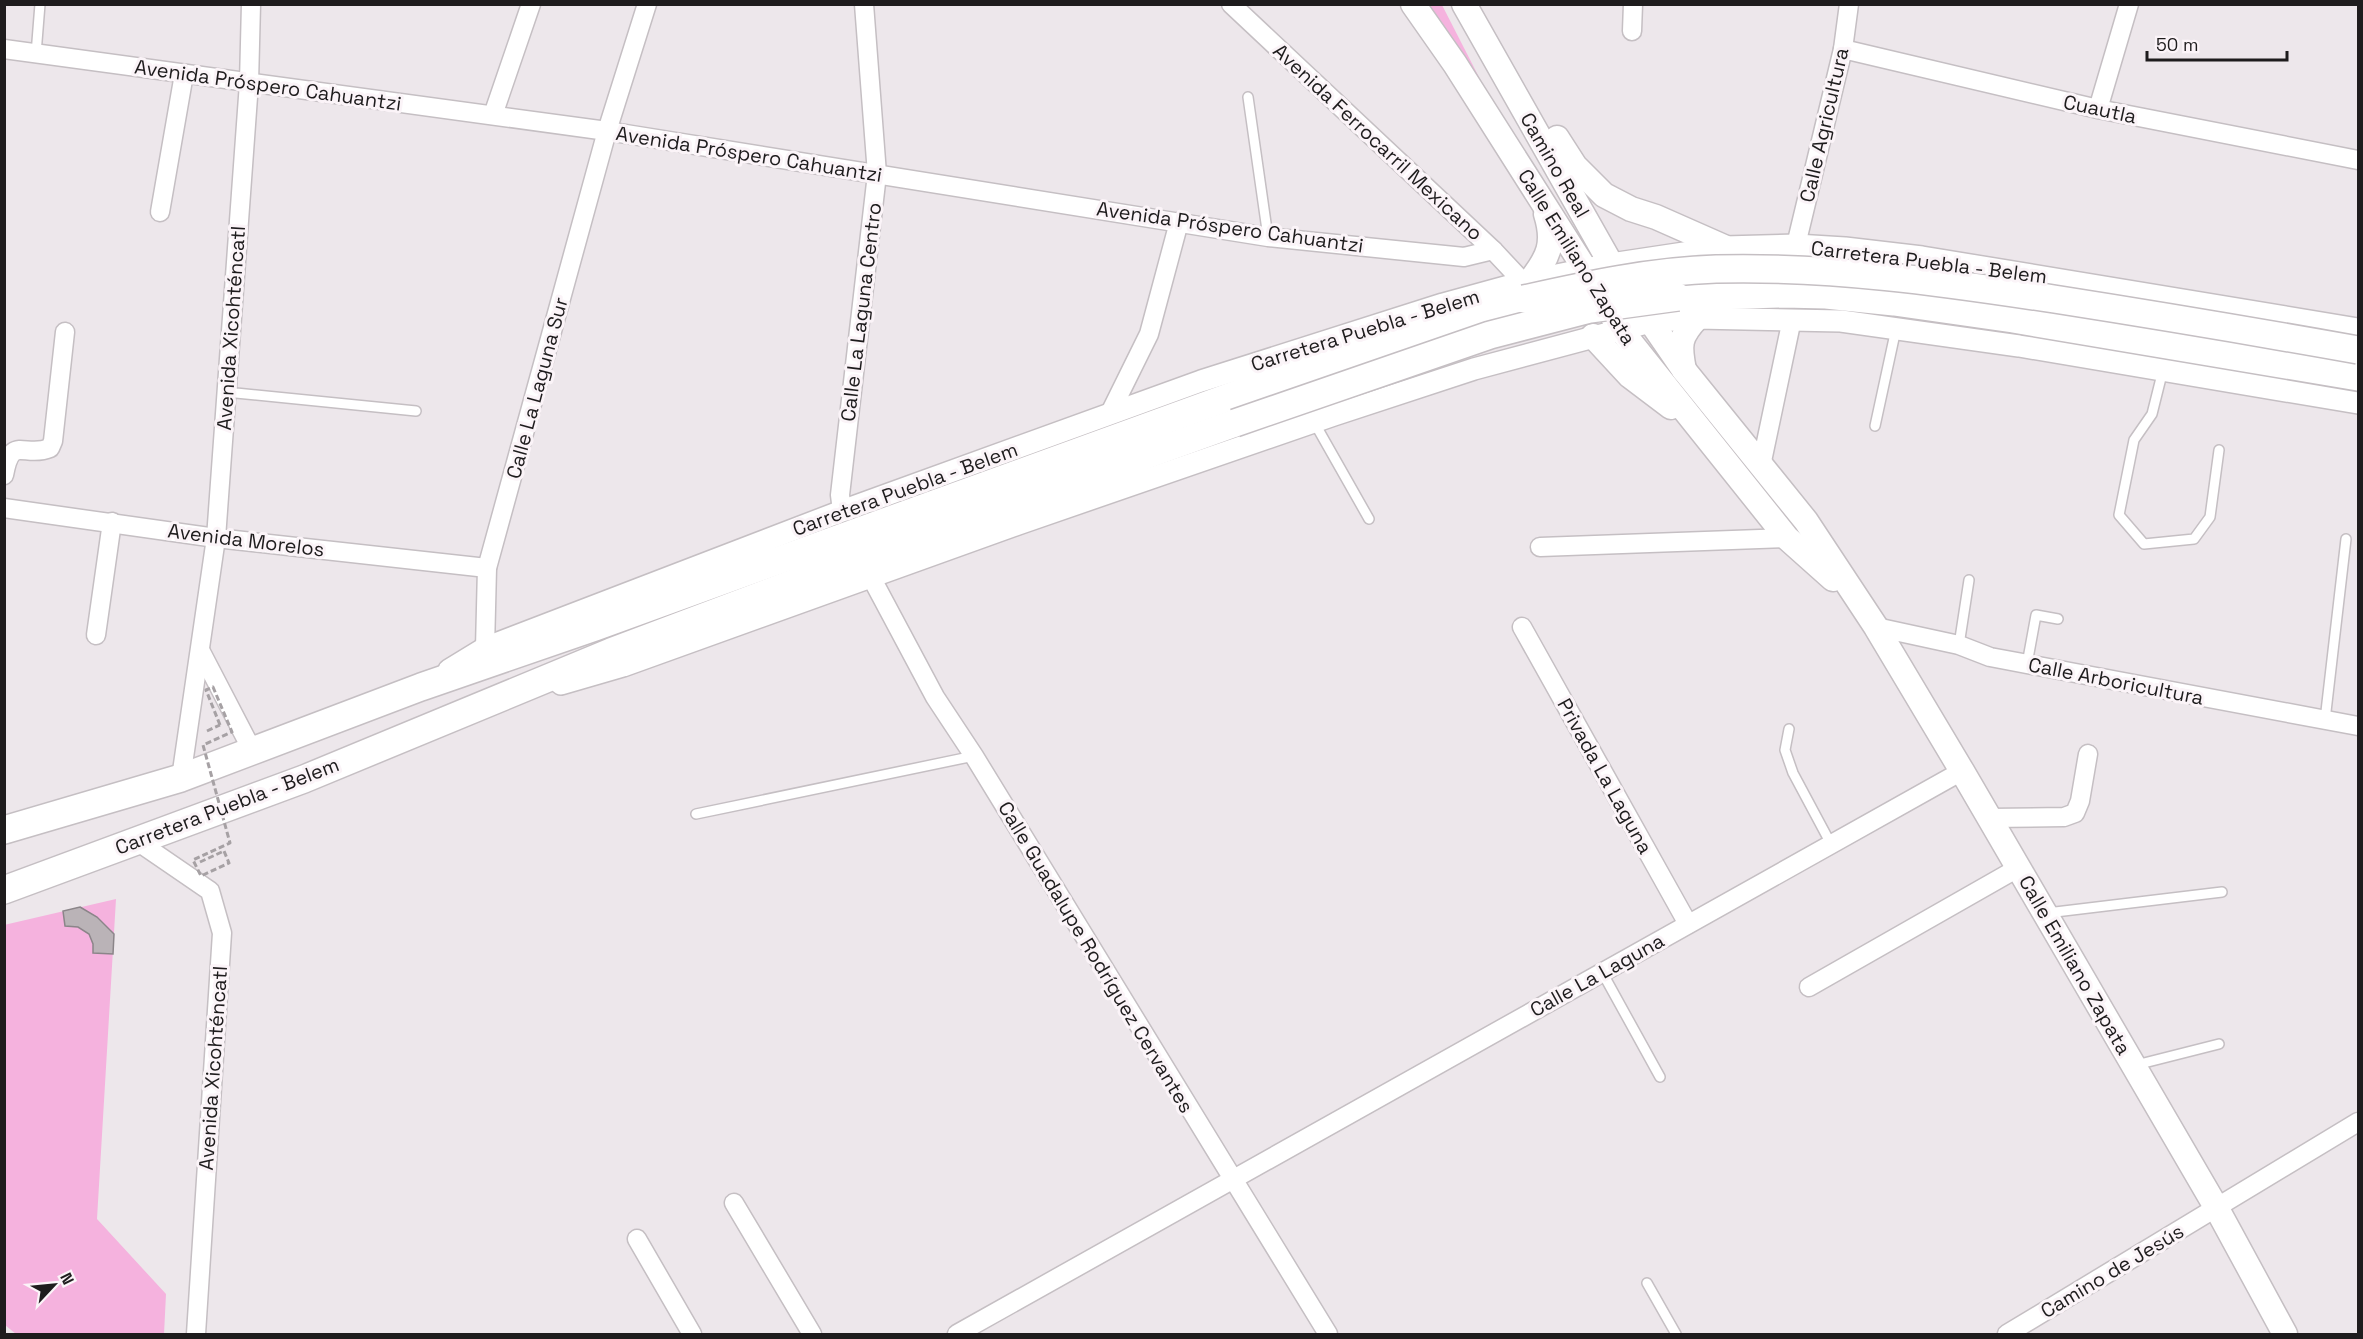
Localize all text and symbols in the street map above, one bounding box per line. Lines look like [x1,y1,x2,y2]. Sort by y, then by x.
scale bar [2147,24,2286,62]
text: 50 m [2156,33,2198,56]
street label: Avenida Ferrocarril Mexicano [1268,38,1488,246]
street label: Calle Agricultura [1794,45,1854,205]
street label: Avenida Próspero Cahuantzi [133,53,403,117]
street label: Cuautla [2061,89,2139,129]
street label: Camino Real [1514,108,1596,222]
street label: Avenida Próspero Cahuantzi [614,120,884,188]
street label: Calle Emiliano Zapata [1512,164,1642,350]
street label: Avenida Próspero Cahuantzi [1095,195,1365,259]
street label: Calle La Laguna Centro [835,201,887,423]
street label: Avenida Xicohténcatl [211,225,251,431]
street label: Carretera Puebla - Belem [1809,235,2049,289]
street label: Carretera Puebla - Belem [1248,283,1482,377]
street label: Calle La Laguna Sur [500,294,574,482]
street label: Carretera Puebla - Belem [789,436,1021,542]
street label: Avenida Morelos [166,517,326,563]
street label: Calle Arboricultura [2026,651,2206,711]
street label: Privada La Laguna [1551,694,1659,858]
street label: Carretera Puebla - Belem [111,751,343,861]
street label: Calle Guadalupe Rodríguez Cervantes [992,796,1200,1118]
street label: Calle Emiliano Zapata [2013,871,2137,1059]
street label: Calle La Laguna [1525,927,1669,1023]
street label: Avenida Xicohténcatl [193,965,233,1171]
street label: Camino de Jesús [2036,1218,2188,1324]
north arrow [24,1255,84,1315]
text: N [55,1269,79,1288]

